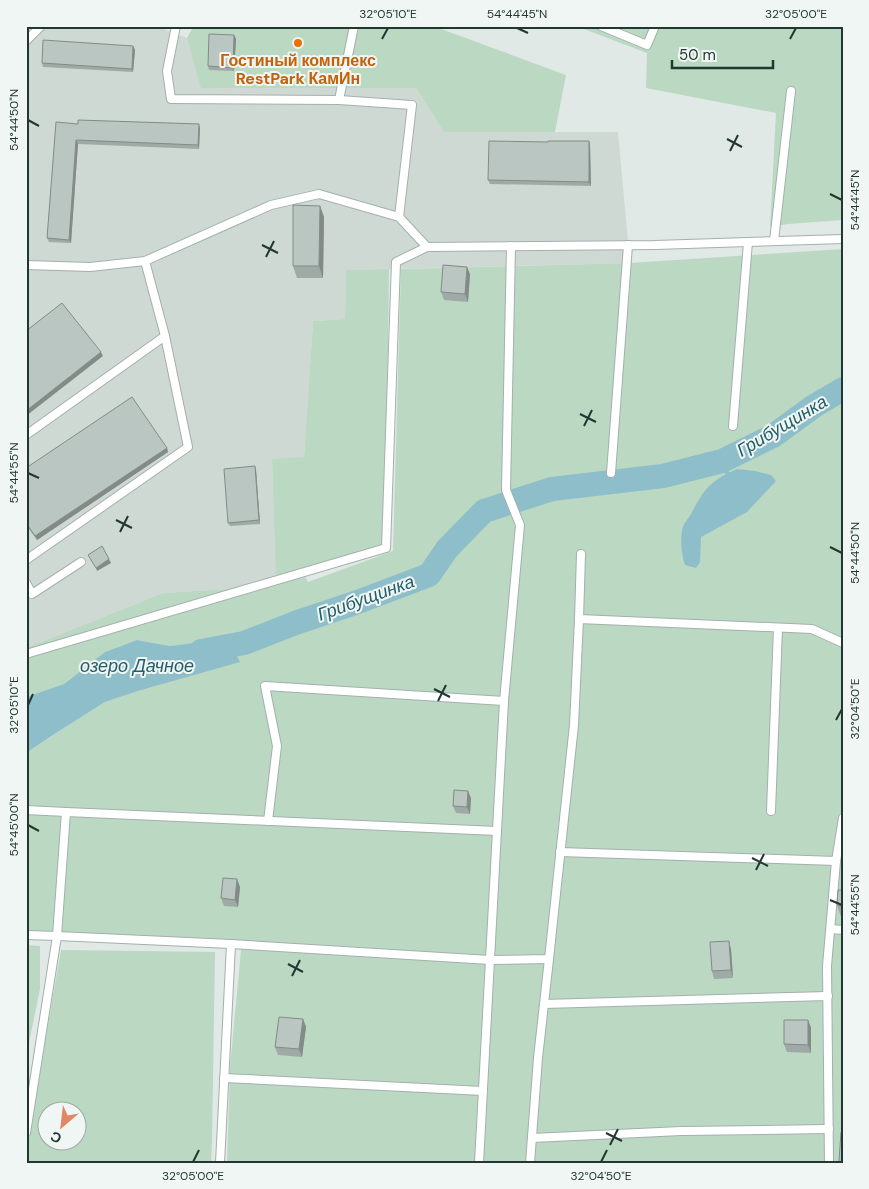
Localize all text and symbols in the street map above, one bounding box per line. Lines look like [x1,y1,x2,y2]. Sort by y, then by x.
text: 32°05'10"E [359,6,417,22]
text: 54°44'45"N [487,6,547,22]
text: 32°05'00"E [765,6,827,22]
marker: Гостиный комплекс RestPark КамИн [292,37,304,49]
scale bar [672,38,773,70]
text: 50 m [679,45,716,65]
place label: Гостиный комплекс RestPark КамИн [220,50,376,89]
text: 54°44'50"N [6,89,22,151]
text: 54°44'45"N [847,170,863,230]
water label: Грибущинка [732,390,832,462]
text: 54°44'55"N [6,442,22,504]
text: 54°44'50"N [847,522,863,584]
water label: Грибущинка [314,569,418,627]
water label: озеро Дачное [80,654,194,678]
text: 32°05'10"E [6,676,22,734]
text: 32°04'50"E [847,678,863,739]
text: 54°45'00"N [6,793,22,857]
text: 54°44'55"N [847,874,863,936]
north arrow [38,1102,88,1152]
text: С [47,1127,65,1148]
text: 32°05'00"E [162,1168,224,1184]
text: 32°04'50"E [571,1168,632,1184]

